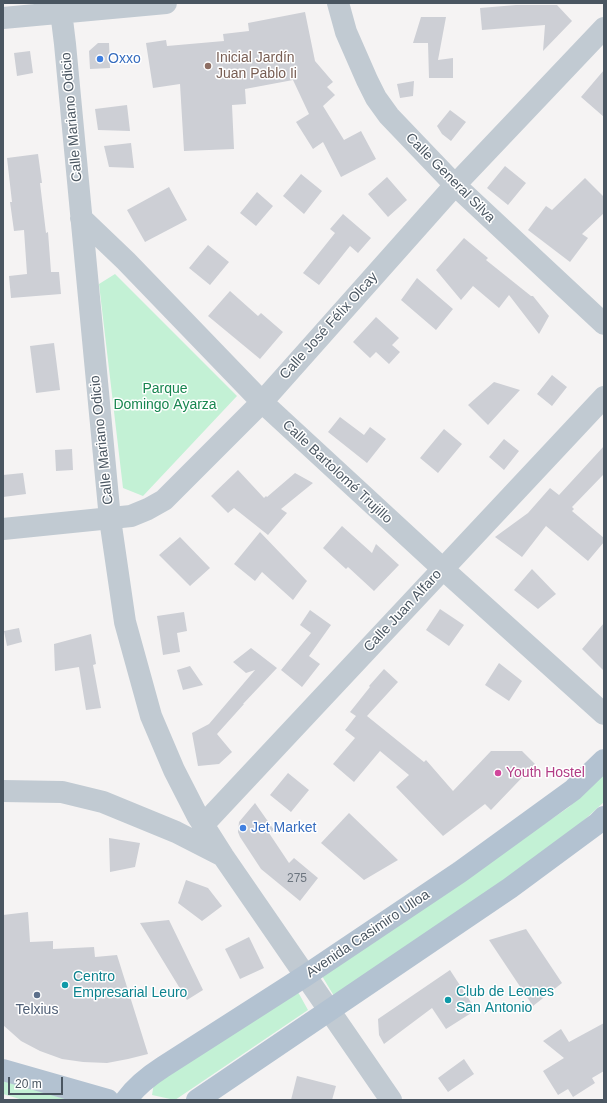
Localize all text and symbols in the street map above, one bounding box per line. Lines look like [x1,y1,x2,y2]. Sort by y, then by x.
place label: Inicial Jardín Juan Pablo Ii [216,50,297,82]
place label: Oxxo [108,51,141,67]
street label: Calle Mariano Odicio [58,52,86,182]
marker: Oxxo [95,54,105,64]
marker: Inicial Jardín Juan Pablo Ii [203,61,213,71]
street label: Calle General Silva [402,130,498,226]
street label: Calle José Félix Olcay [276,269,382,383]
street label: Calle Mariano Odicio [87,375,117,505]
park label: Parque Domingo Ayarza [113,381,217,414]
street label: Calle Bartolomé Trujillo [279,417,395,527]
street label: Calle Juan Alfaro [361,566,445,656]
place label: Youth Hostel [506,765,585,781]
marker: Youth Hostel [493,768,503,778]
place label: Jet Market [251,820,316,836]
marker: Jet Market [238,823,248,833]
house number: 275 [287,872,307,886]
street label: Avenida Casimiro Ulloa [303,886,433,982]
place label: Centro Empresarial Leuro [73,969,187,1002]
marker: Centro Empresarial Leuro [60,980,70,990]
place label: Club de Leones San Antonio [456,984,554,1016]
marker: Telxius [32,990,42,1000]
marker: Club de Leones San Antonio [443,995,453,1005]
place label: Telxius [16,1002,58,1018]
scale bar [10,1069,65,1095]
text: 20 m [15,1077,42,1091]

